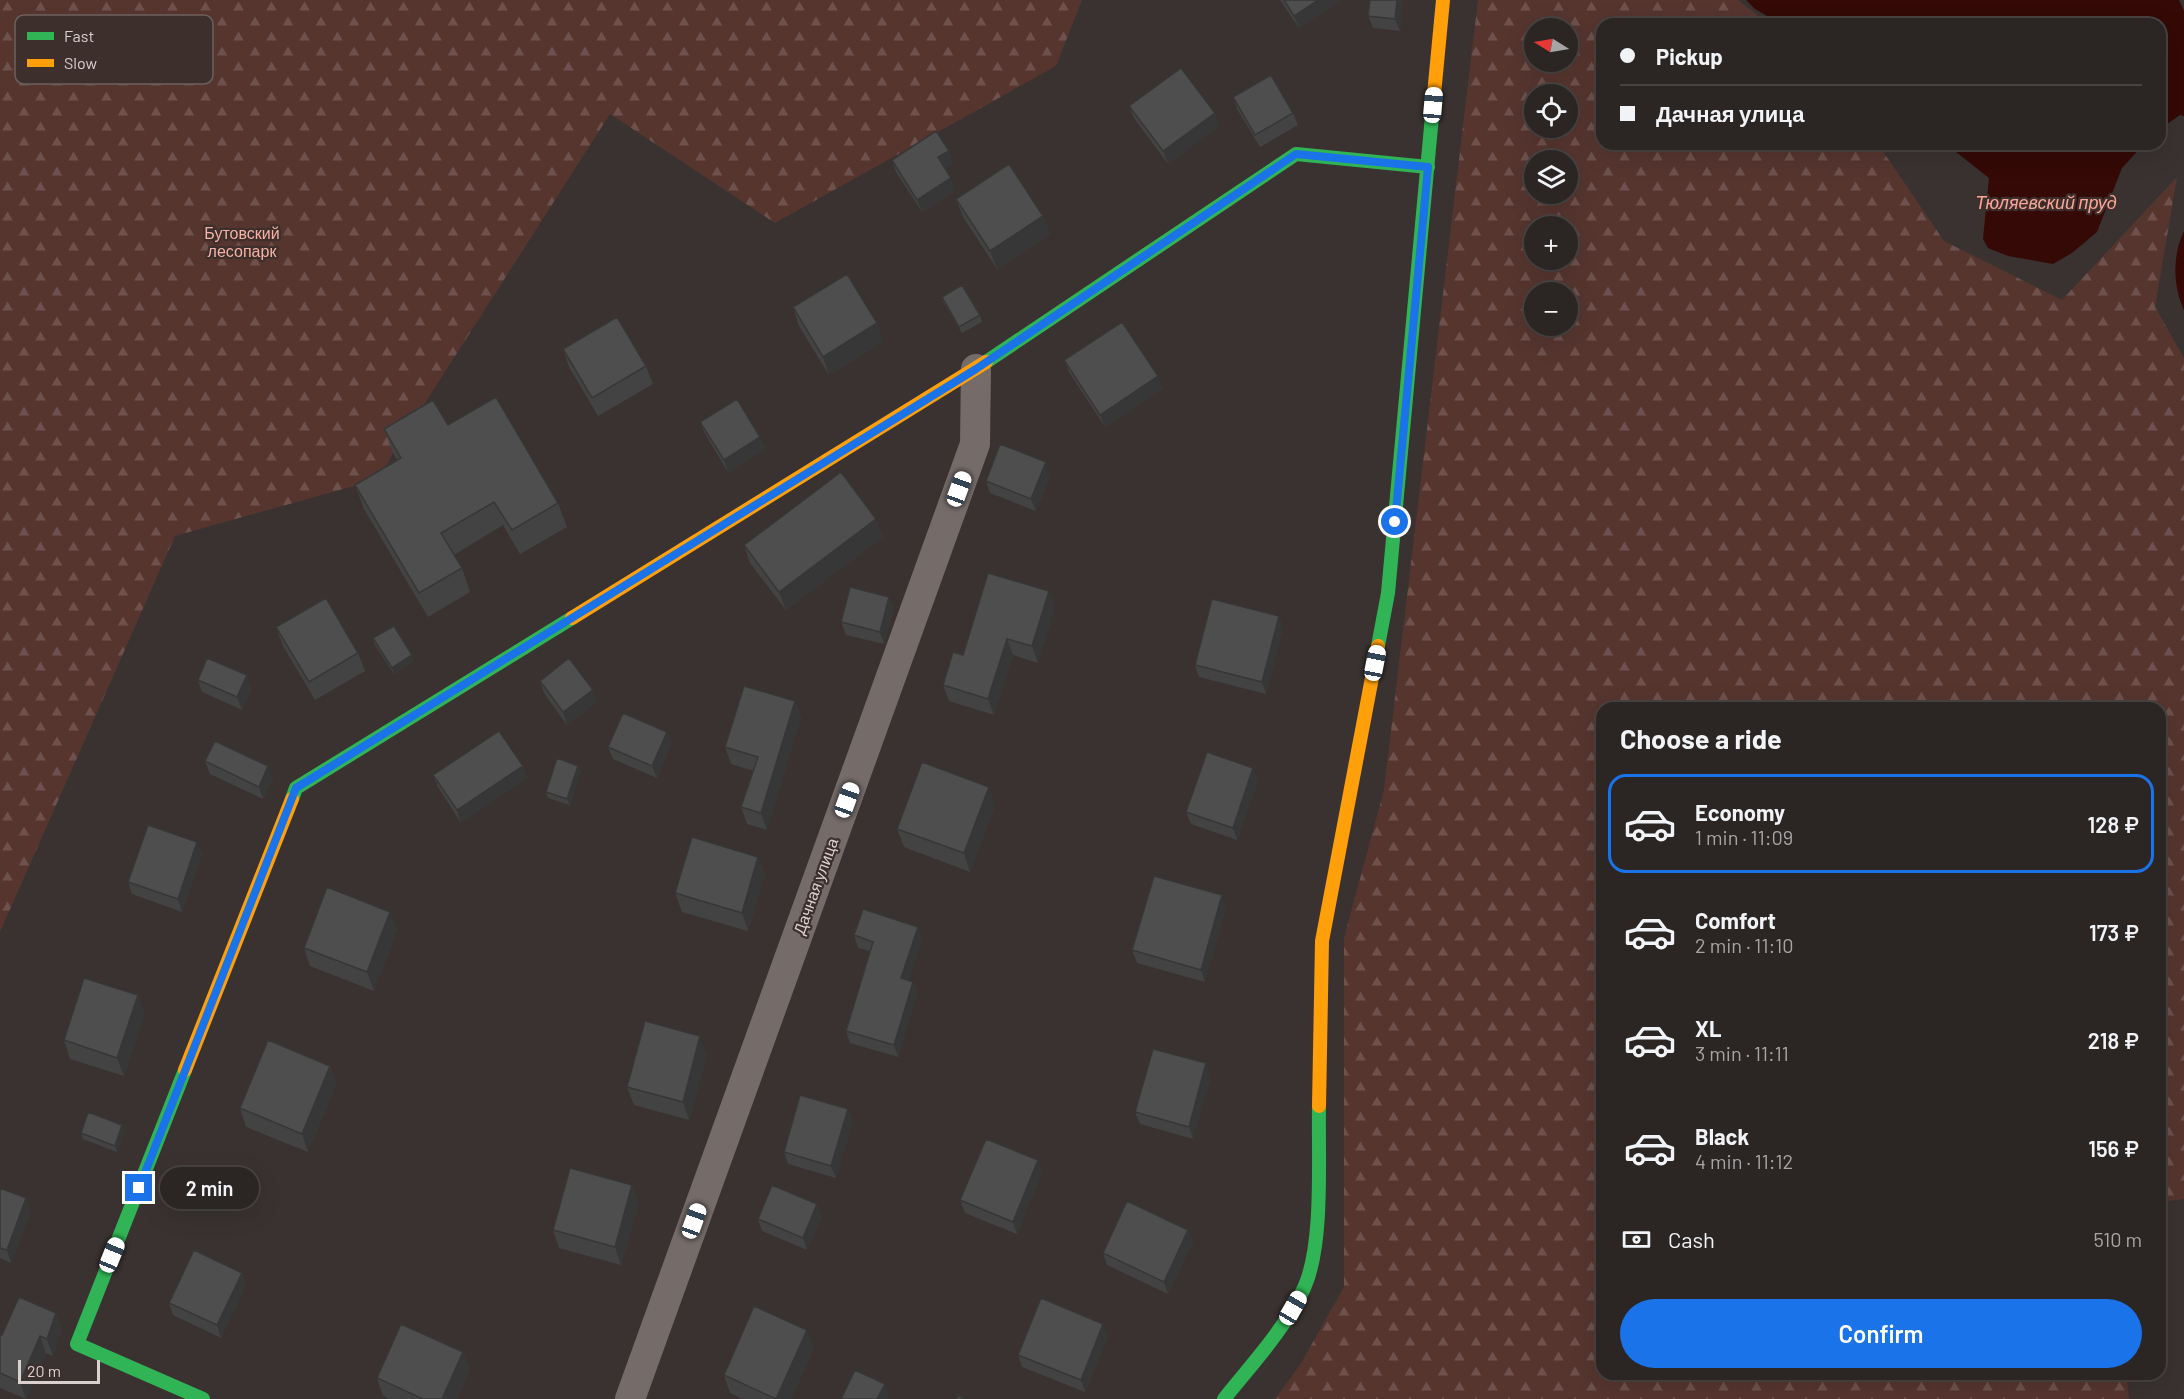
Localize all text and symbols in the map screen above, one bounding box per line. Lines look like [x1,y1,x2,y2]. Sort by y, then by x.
legend [15,15,213,84]
north arrow [1524,18,1578,72]
map controls [1524,18,1578,336]
text: Fast [64,26,94,45]
text: Pickup [1656,43,1723,69]
text: Slow [64,53,97,72]
button: locate [1524,84,1578,138]
car [1422,86,1444,124]
text: Дачная улица [1656,100,1804,126]
button: layers [1524,150,1578,204]
water label: Тюляевский пруд [1975,191,2117,213]
button: + [1524,216,1578,270]
park label: Бутовский лесопарк [204,223,280,260]
button: − [1524,282,1578,336]
car [944,469,974,509]
route start [1381,508,1408,535]
car [1363,644,1387,682]
text: Choose a ride [1620,722,1782,754]
car [832,780,862,820]
icon: car [1623,797,1677,851]
text: Economy [1695,799,1785,825]
text: 128 ₽ [2088,811,2139,837]
text: 1 min · 11:09 [1695,825,1793,849]
street label: Дачная улица [789,835,841,937]
icon: car [1623,905,1677,959]
text: Comfort [1695,907,1776,933]
text: 173 ₽ [2089,919,2139,945]
text: 2 min · 11:10 [1695,933,1793,957]
icon: car [1623,1013,1677,1067]
text: XL [1695,1015,1721,1041]
text: 218 ₽ [2088,1027,2139,1053]
text: 3 min · 11:11 [1695,1041,1789,1065]
icon: car [1623,1121,1677,1175]
text: Black [1695,1123,1749,1149]
text: 156 ₽ [2088,1135,2139,1161]
text: 4 min · 11:12 [1695,1149,1793,1173]
callout: 2 min [160,1167,259,1209]
route end [125,1174,152,1201]
text: 2 min [186,1176,233,1200]
car [679,1201,709,1241]
icon: cash [1620,1223,1653,1256]
text: Cash [1668,1226,1715,1252]
text: 510 m [2093,1227,2142,1251]
car [97,1235,127,1275]
car [1276,1288,1310,1328]
button: Confirm [1620,1299,2142,1368]
scale bar [18,1357,100,1384]
text: 20 m [27,1361,61,1380]

